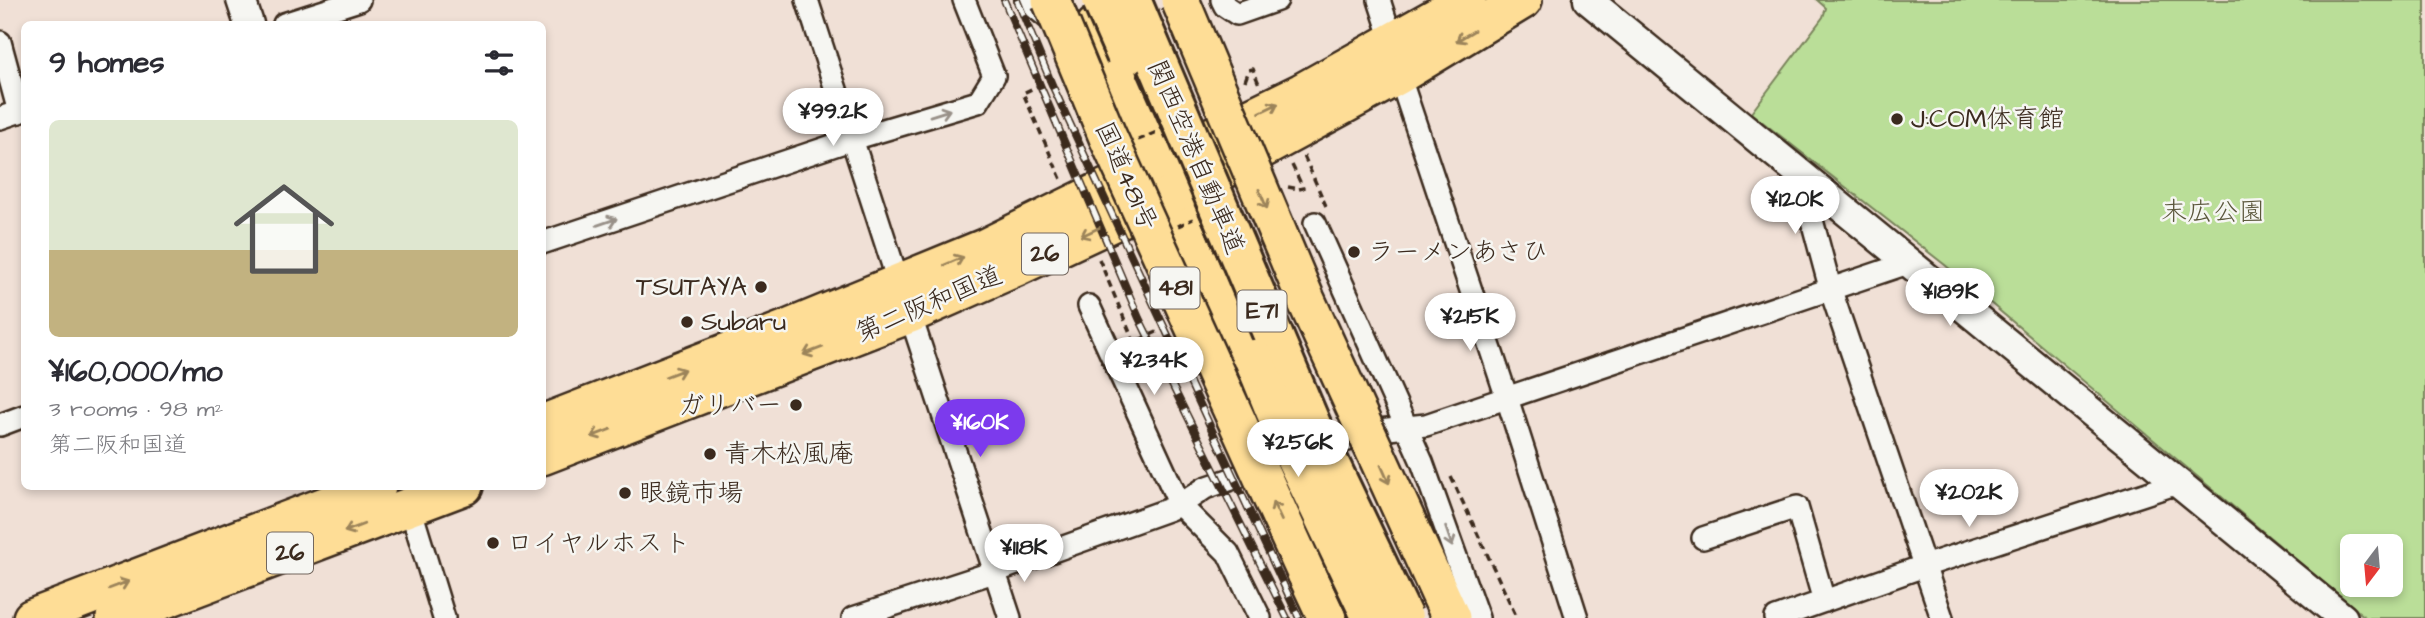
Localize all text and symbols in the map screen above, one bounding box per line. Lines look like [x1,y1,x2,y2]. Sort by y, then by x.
one-way arrow [1455,29,1475,43]
text: 9 homes [49,42,164,84]
icon: filters [480,44,518,82]
street label: 関西空港自動車道 [1139,54,1253,260]
pin: ¥99.2K [776,88,890,148]
text: ¥99.2K [799,95,867,127]
one-way arrow [1258,101,1279,114]
place label: J:COM体育館 [1911,101,2064,137]
one-way arrow [929,106,951,119]
marker: J:COM体育館 [1889,111,1905,127]
street label: 国道481号 [1086,116,1166,236]
icon: home [221,166,347,292]
pin: ¥120K [1746,176,1844,236]
text: ¥120K [1767,183,1823,215]
one-way arrow [1257,187,1270,209]
park label: 末広公園 [2161,194,2265,230]
one-way arrow [596,215,618,227]
one-way arrow [1080,226,1101,240]
road number: 26 [1022,233,1068,274]
place label: ラーメンあさひ [1368,234,1548,270]
marker: ラーメンあさひ [1346,244,1362,260]
one-way arrow [943,253,964,266]
street label: 第二阪和国道 [850,257,1008,351]
road number: 481 [1150,268,1200,309]
pin: ¥189K [1901,268,1999,328]
place label: TSUTAYA [636,269,747,305]
text: ¥189K [1921,275,1979,307]
marker: TSUTAYA [753,279,769,295]
road number: E71 [1238,290,1286,332]
pin: ¥215K [1421,294,1519,353]
text: ¥215K [1441,300,1499,332]
place label: Subaru [701,304,786,340]
marker: Subaru [679,314,695,330]
pin: ¥234K [1105,338,1203,397]
text: ¥234K [1121,344,1187,376]
one-way arrow [803,346,825,359]
text: ¥160,000/mo [49,351,223,393]
one-way arrow [664,366,685,379]
place label: ガリバー [678,387,782,423]
text: 3 rooms · 98 m² [49,393,223,425]
marker: ガリバー [788,397,804,413]
pin: ¥160K [931,400,1029,459]
text: ¥160K [951,406,1009,438]
pin: ¥256K [1249,420,1347,479]
text: ¥256K [1263,426,1333,458]
one-way arrow [591,428,613,441]
text: 第二阪和国道 [49,429,187,461]
place label: 青木松風庵 [724,436,854,472]
marker: 青木松風庵 [702,446,718,462]
one-way arrow [1379,463,1392,484]
pin: ¥202K [1920,470,2018,529]
place label: 眼鏡市場 [639,475,743,511]
text: ¥202K [1935,476,2003,508]
marker: 眼鏡市場 [617,485,633,501]
one-way arrow [1270,501,1283,522]
one-way arrow [344,523,366,536]
pin: ¥118K [975,524,1073,584]
place label: ロイヤルホスト [507,525,691,561]
one-way arrow [1444,525,1456,547]
text: ¥118K [1000,531,1048,563]
road number: 26 [267,532,313,574]
north arrow [2340,534,2403,597]
map controls [2340,534,2403,597]
marker: ロイヤルホスト [485,535,501,551]
one-way arrow [107,578,129,590]

